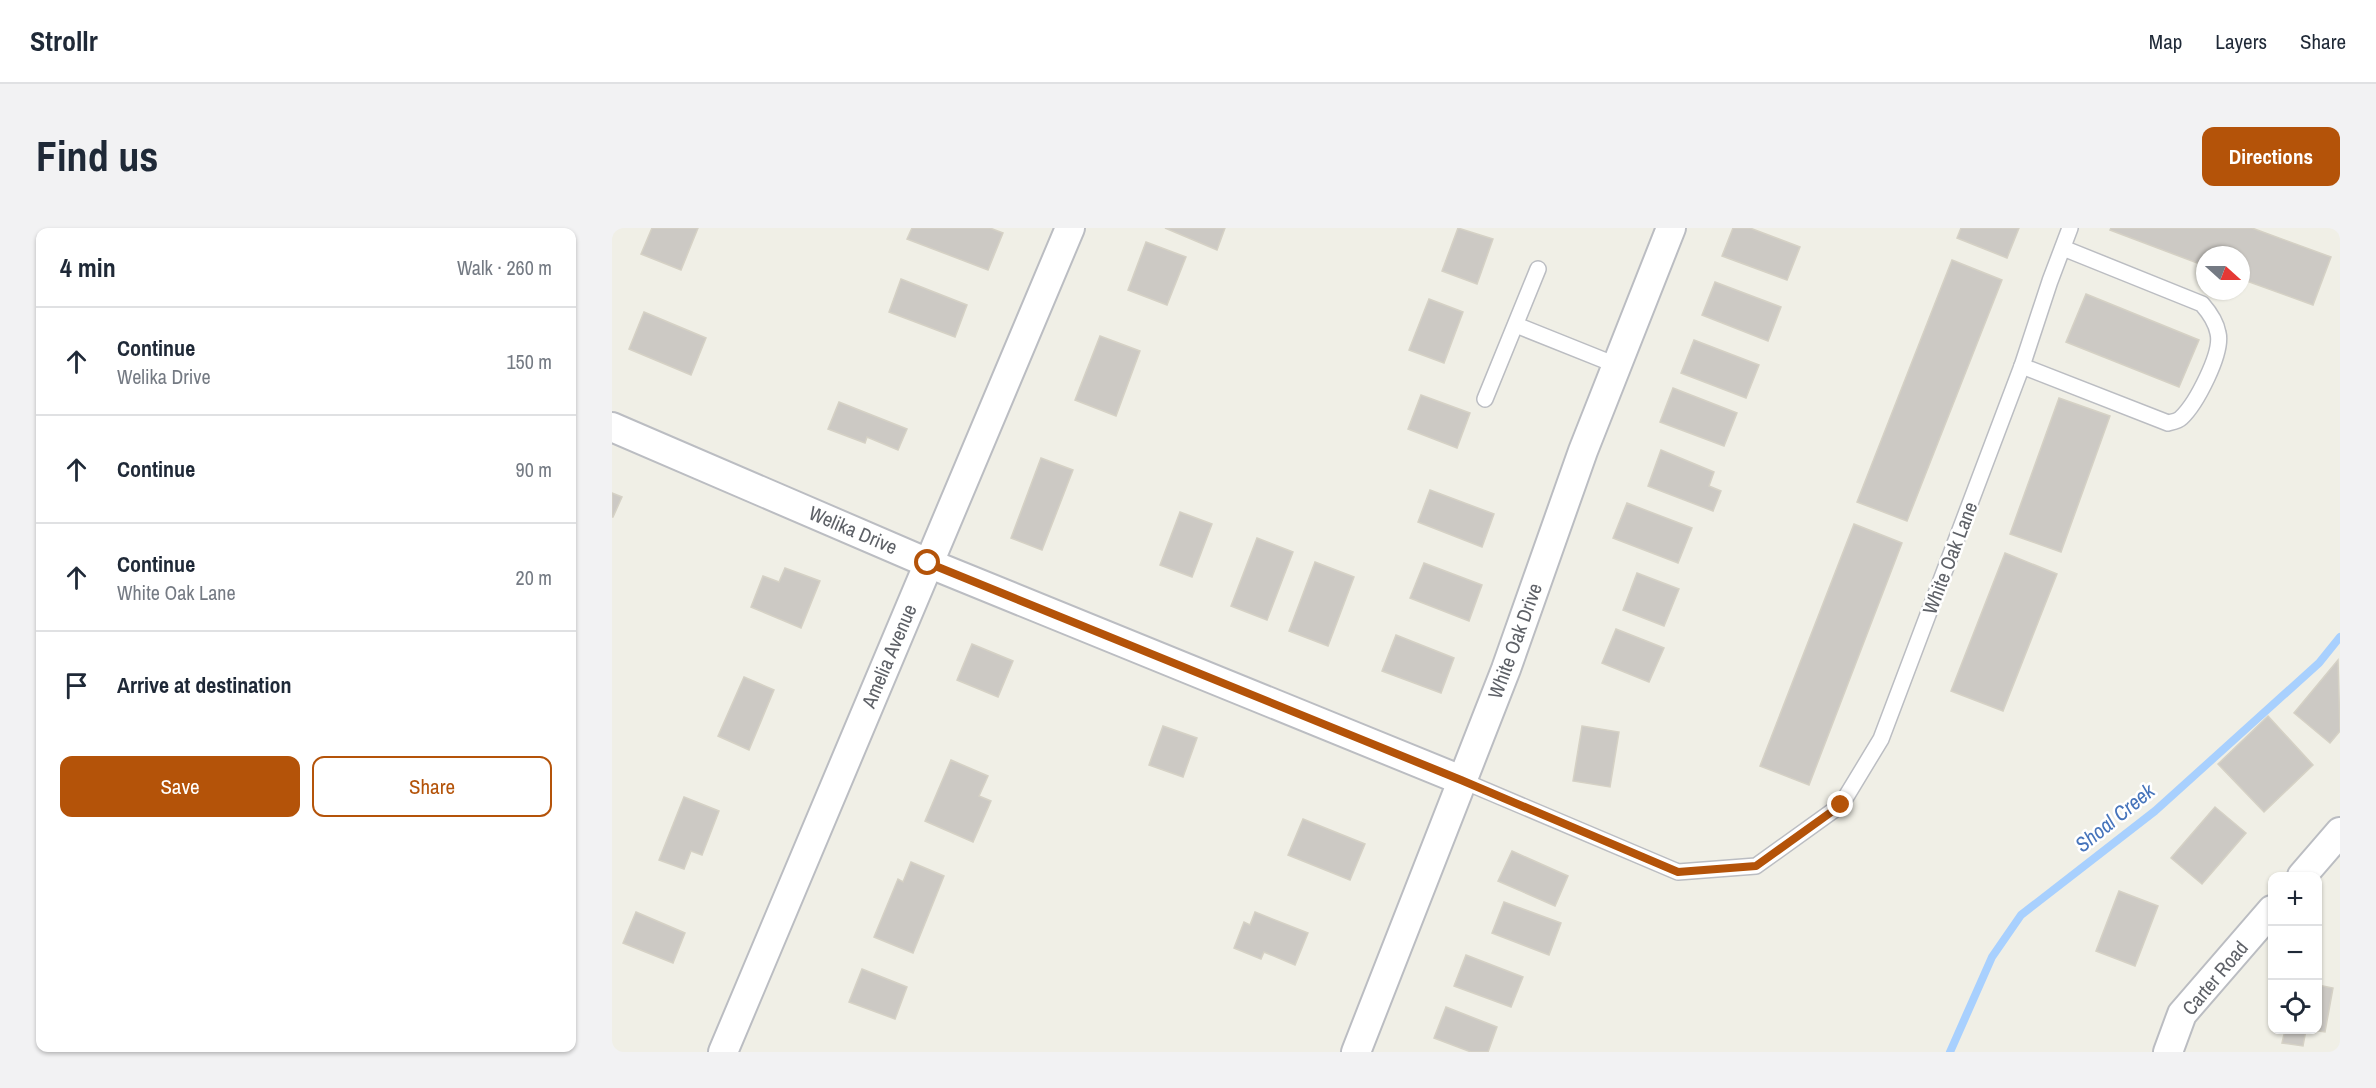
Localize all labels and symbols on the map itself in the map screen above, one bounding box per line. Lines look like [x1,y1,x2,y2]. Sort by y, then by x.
north arrow [2196,246,2250,300]
street label: White Oak Lane [1916,498,1983,618]
street label: Welika Drive [805,499,902,560]
route start [914,549,940,575]
street label: White Oak Drive [1481,579,1548,702]
street label: Amelia Avenue [854,600,922,713]
water label: Shoal Creek [2069,776,2162,859]
route end [1827,791,1853,817]
street label: Carter Road [2176,935,2254,1021]

